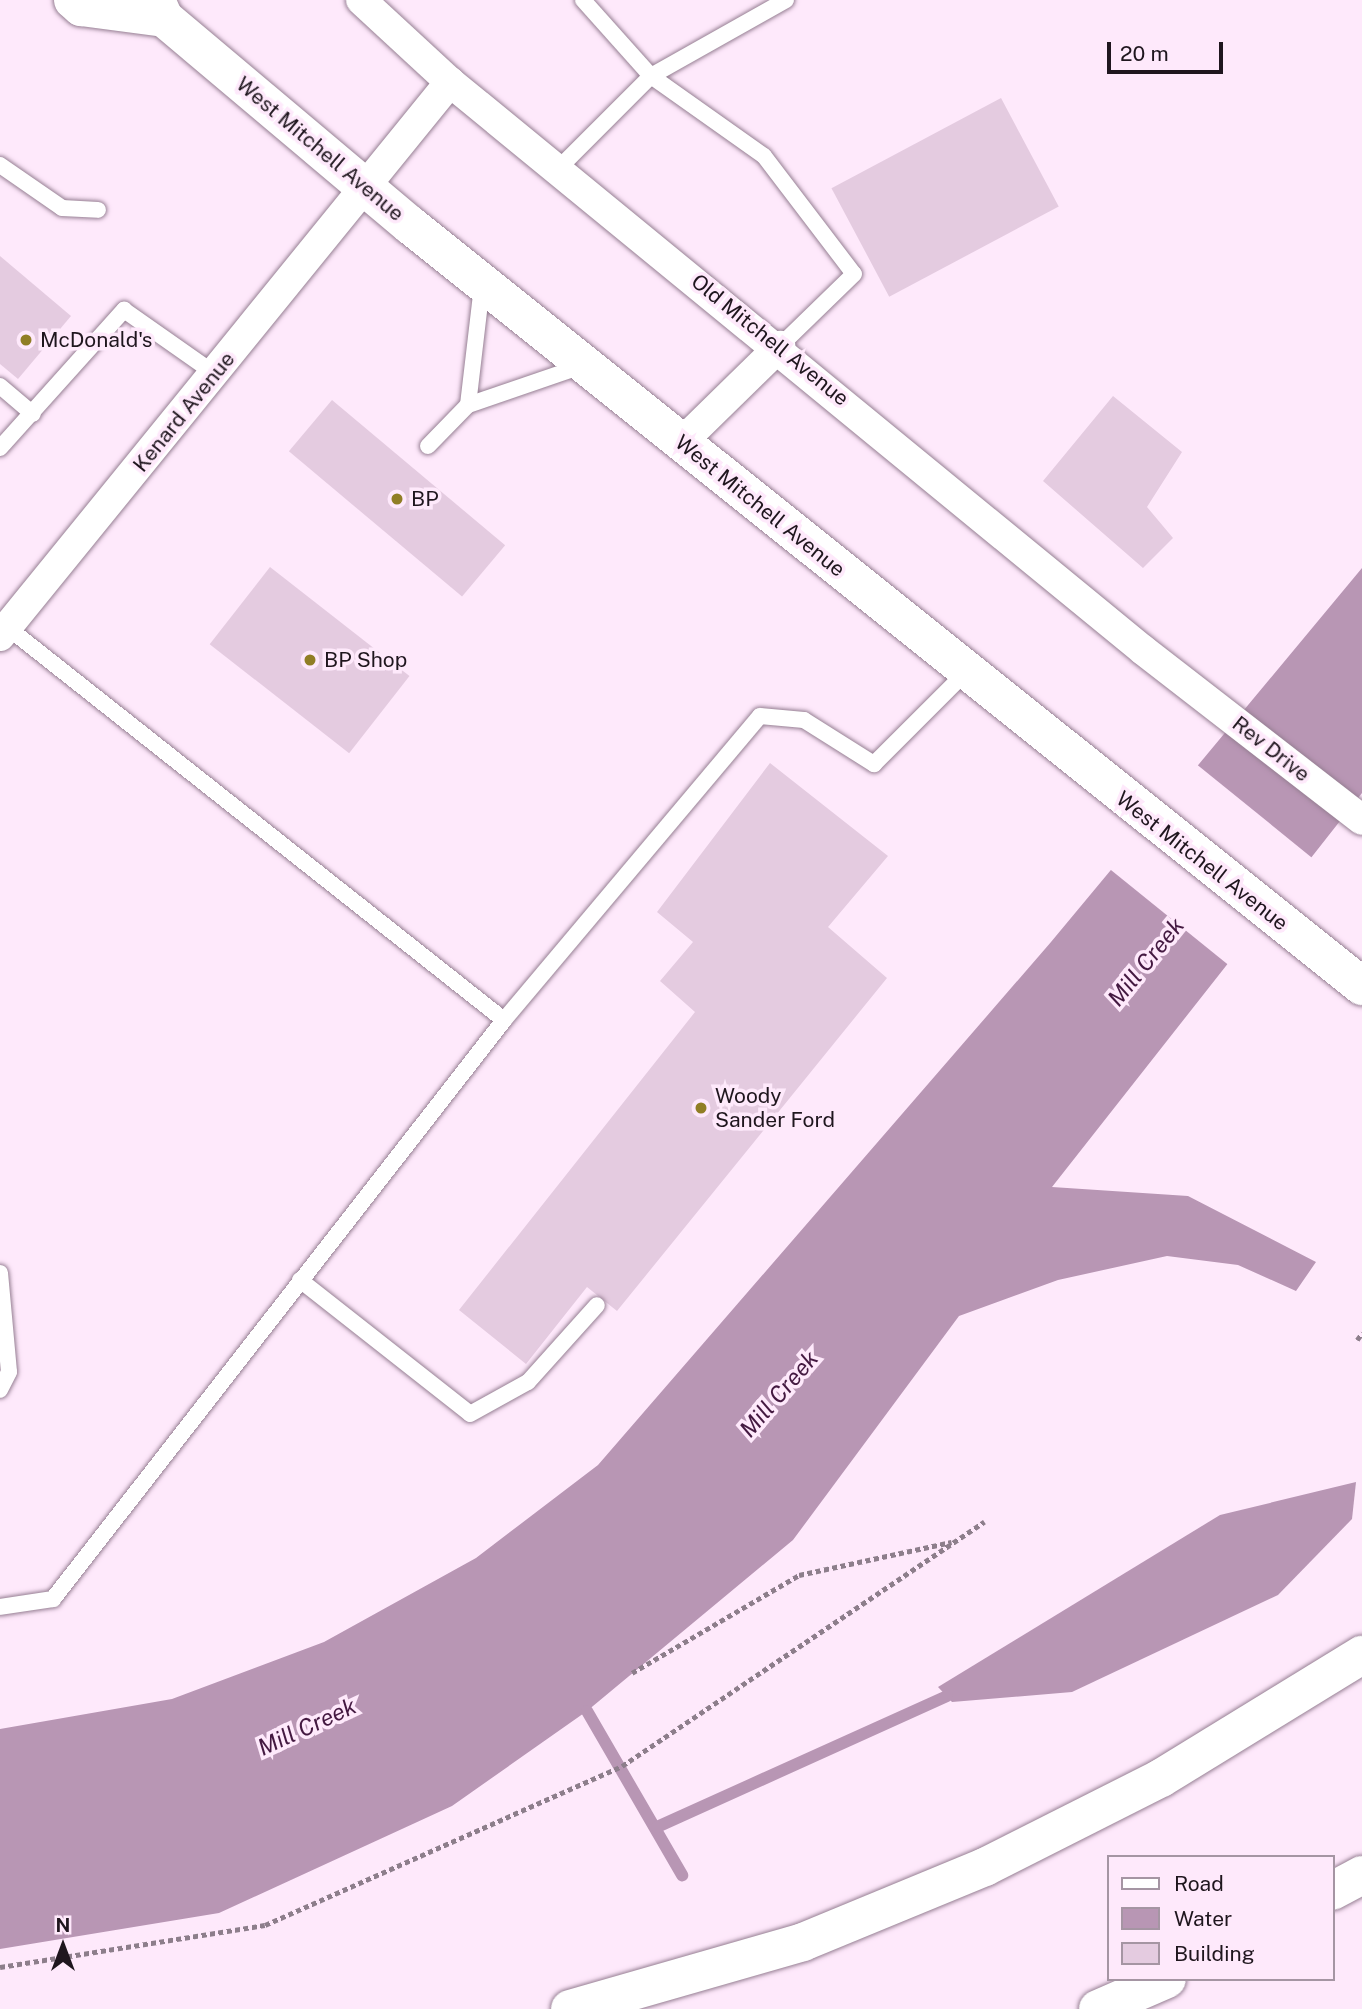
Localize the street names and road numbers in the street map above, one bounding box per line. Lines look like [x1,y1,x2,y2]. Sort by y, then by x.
street label: West Mitchell Avenue [231,71,409,227]
street label: Old Mitchell Avenue [686,269,854,411]
street label: Kenard Avenue [128,347,240,477]
street label: West Mitchell Avenue [670,430,850,582]
street label: Rev Drive [1227,711,1315,787]
street label: West Mitchell Avenue [1111,786,1293,936]

